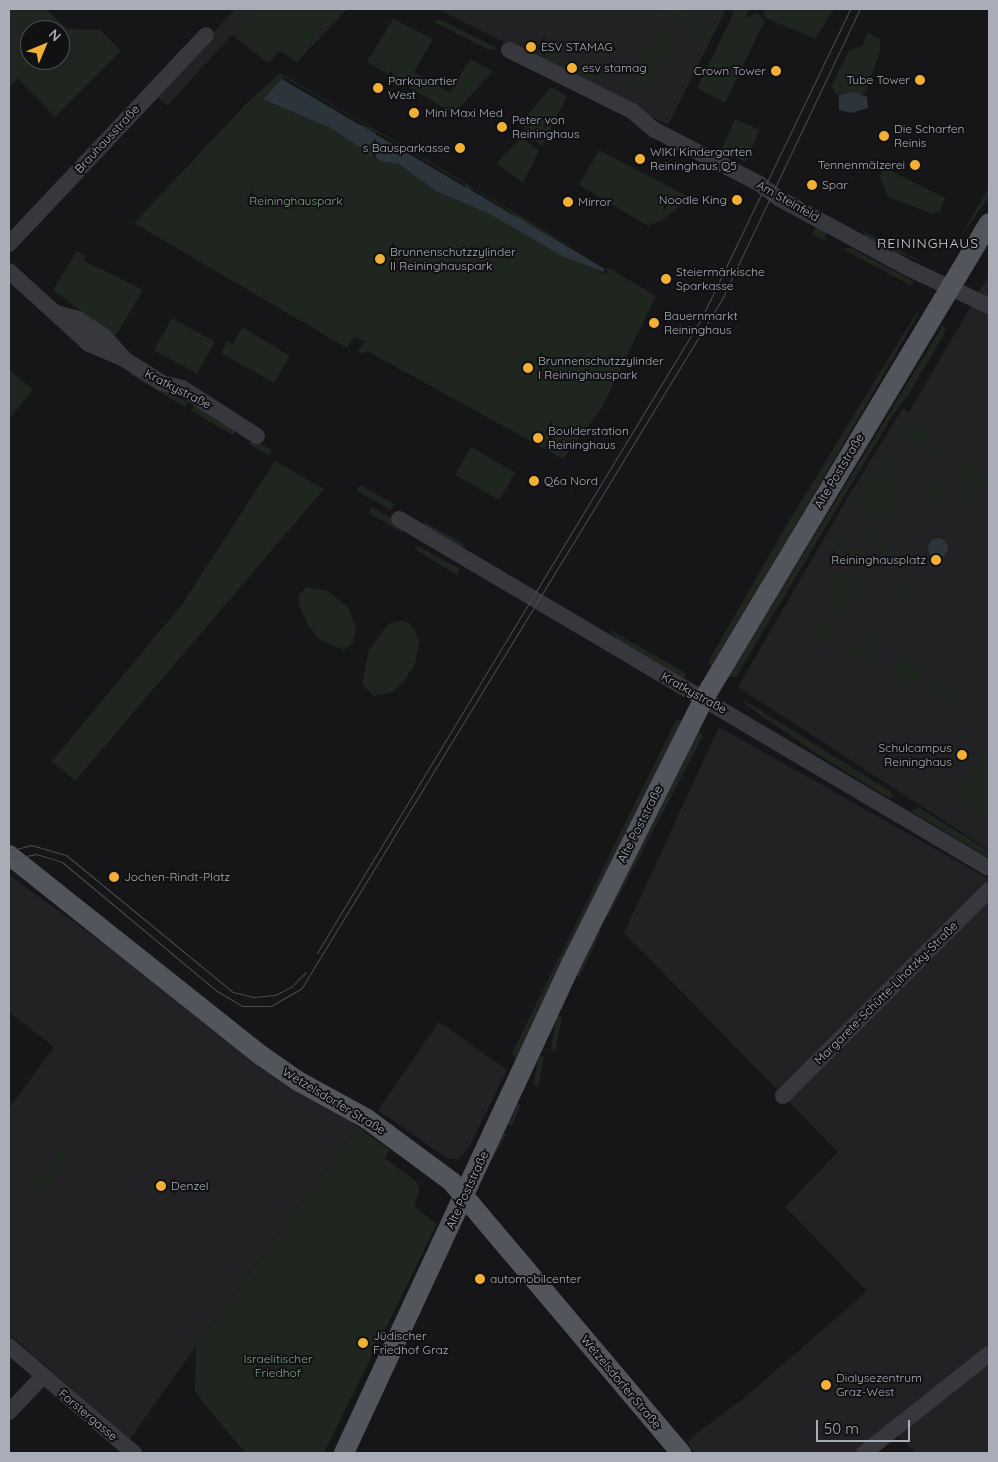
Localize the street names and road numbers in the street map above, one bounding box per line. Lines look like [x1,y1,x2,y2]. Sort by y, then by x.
street label: Brauhausstraße [72,102,142,176]
street label: Am Steinfeld [754,177,822,225]
street label: Kratkystraße [142,366,214,412]
street label: Alte Poststraße [811,431,867,511]
street label: Kratkystraße [659,669,729,717]
street label: Alte Poststraße [614,783,666,865]
street label: Margarete-Schütte-Lihotzky-Straße [811,918,961,1068]
street label: Wetzelsdorfer Straße [280,1065,388,1137]
street label: Alte Poststraße [443,1149,491,1231]
street label: Wetzelsdorfer Straße [578,1332,664,1432]
street label: Forstergasse [56,1386,120,1444]

